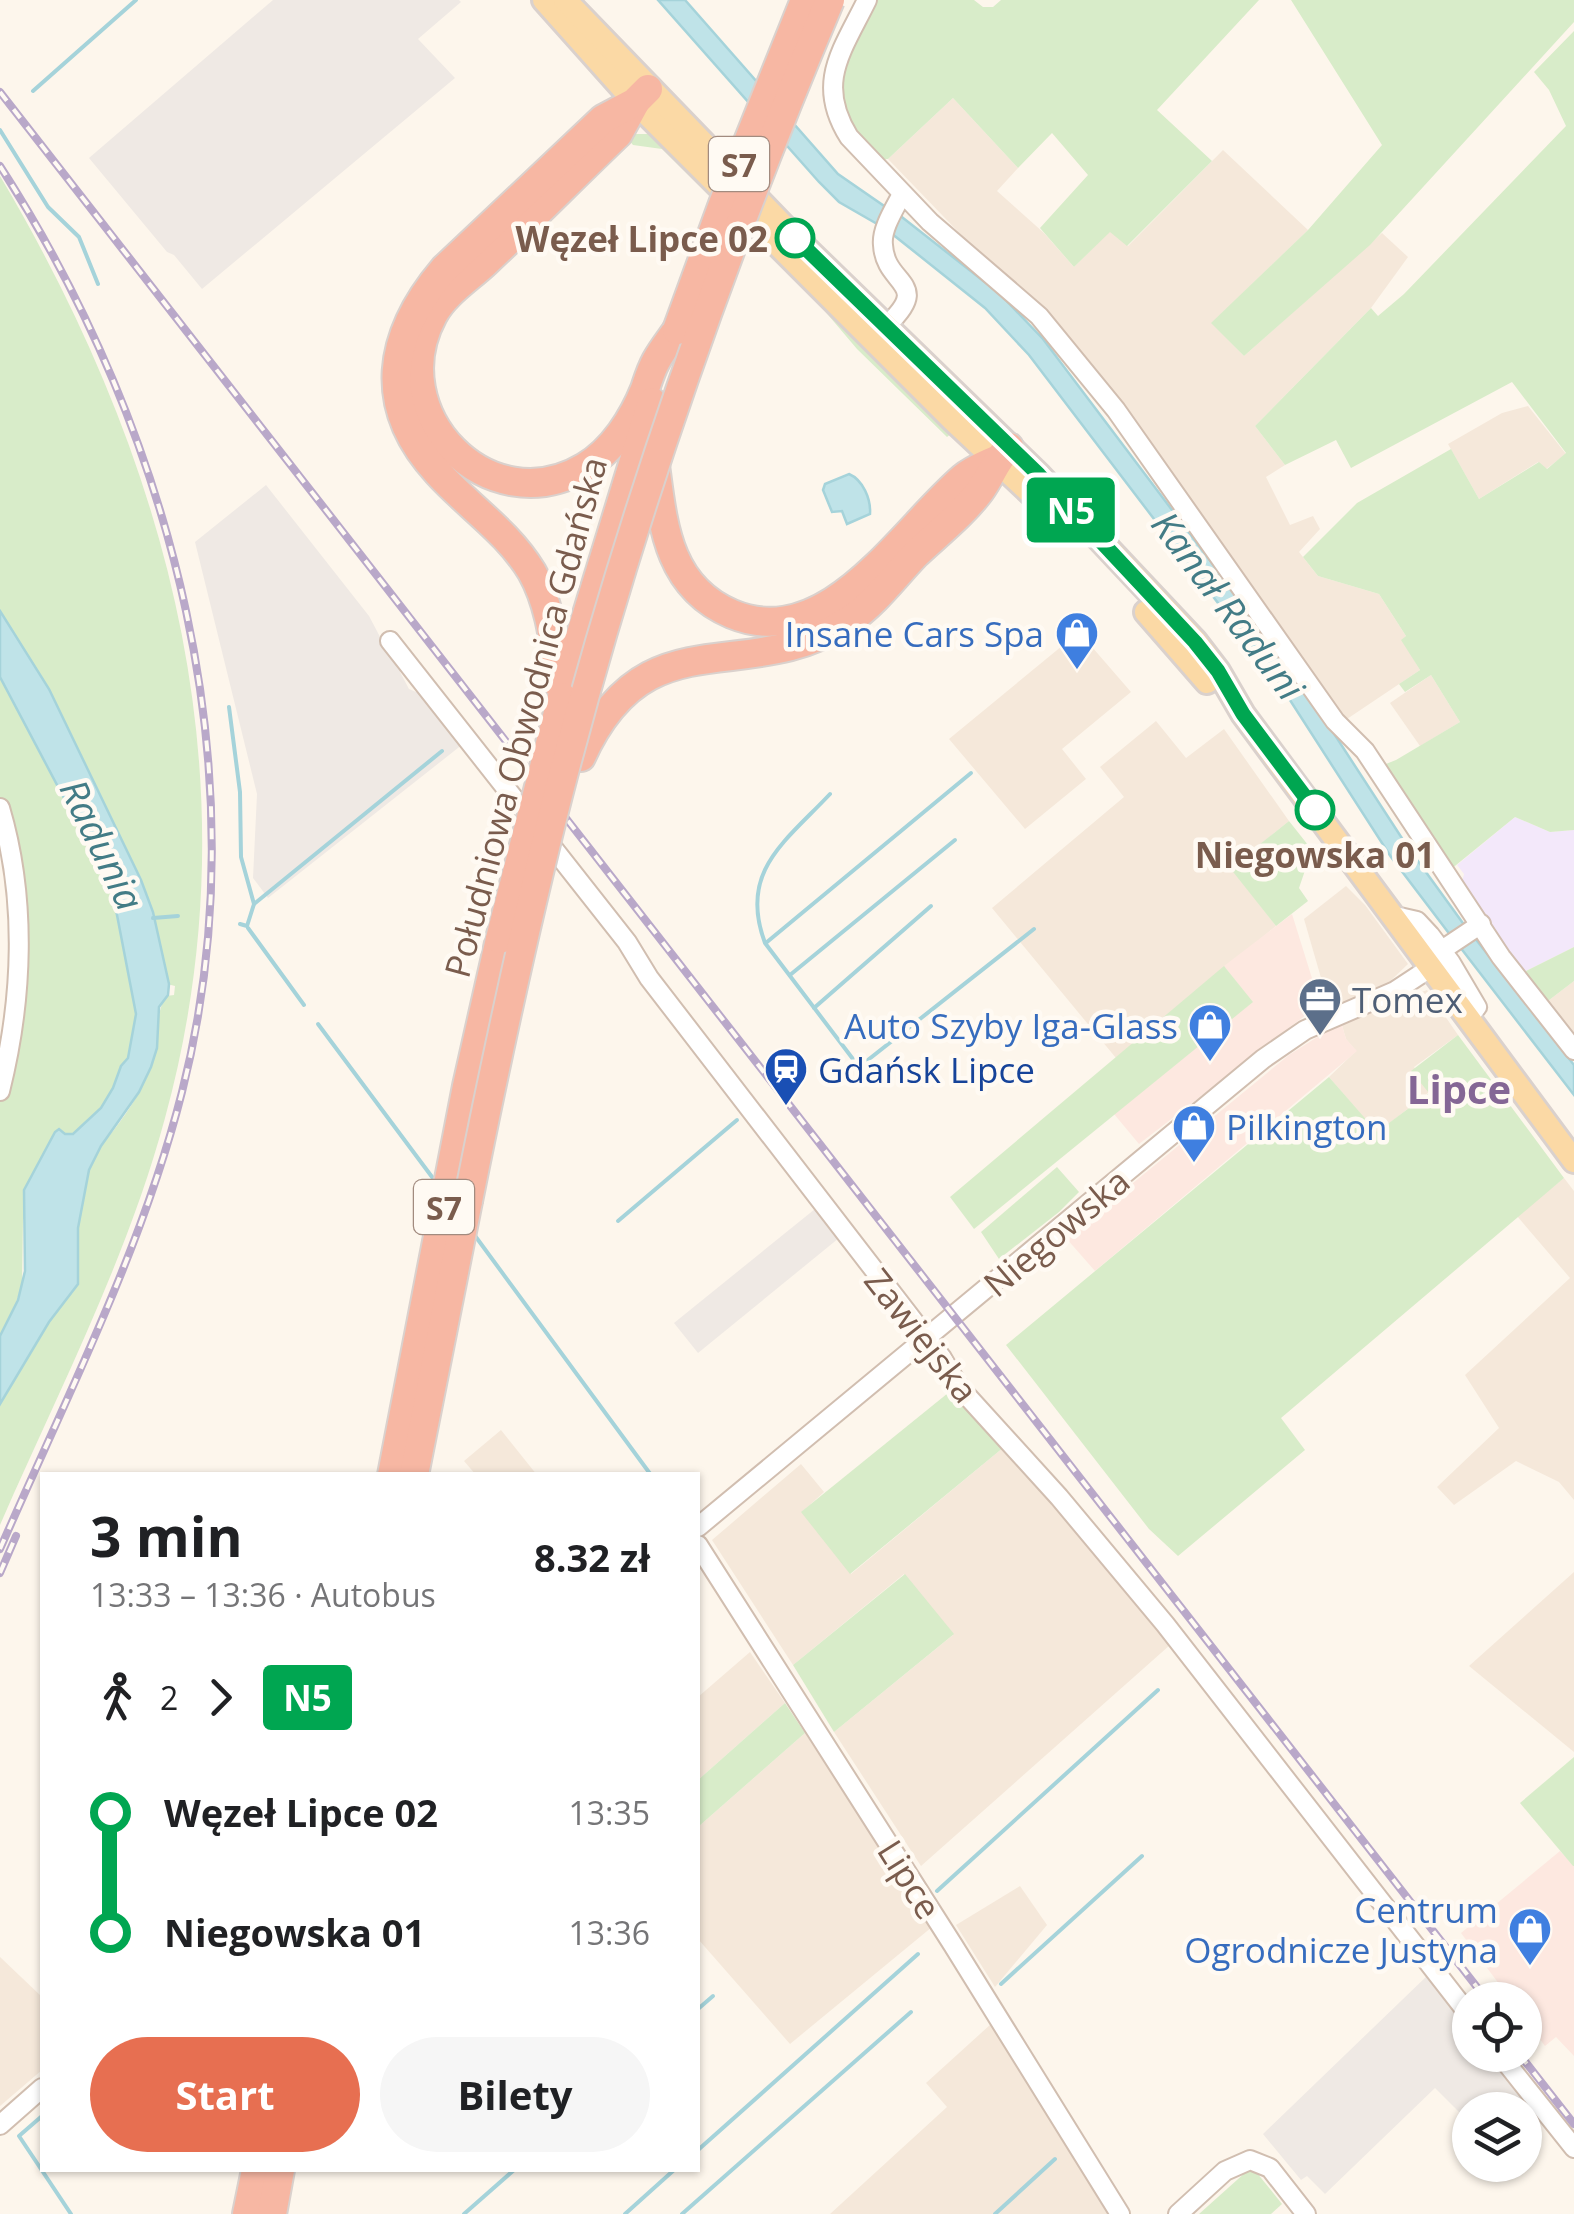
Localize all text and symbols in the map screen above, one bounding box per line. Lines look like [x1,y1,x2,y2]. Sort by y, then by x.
road number: S7 [709,137,769,191]
place label: Węzeł Lipce 02 [516,215,768,262]
marker: Węzeł Lipce 02 [776,219,814,257]
street label: Południowa Obwodnica Gdańska [433,452,617,982]
line badge: N5 [1026,478,1116,542]
text: N5 [1047,487,1095,534]
water label: Kanał Raduni [1141,500,1318,711]
place label: Insane Cars Spa [785,610,1044,657]
shop icon: Insane Cars Spa [1054,610,1100,671]
water label: Radunia [49,770,157,918]
marker: Niegowska 01 [1296,791,1334,829]
place label: Niegowska 01 [1195,831,1435,878]
office icon: Tomex [1297,976,1343,1037]
place label: Tomex [1352,976,1463,1023]
place label: Auto Szyby Iga-Glass [844,1002,1178,1049]
shop icon: Auto Szyby Iga-Glass [1187,1002,1233,1063]
station icon: Gdańsk Lipce [763,1046,809,1107]
place label: Gdańsk Lipce [818,1046,1035,1093]
district label: Lipce [1407,1061,1511,1116]
shop icon: Pilkington [1171,1103,1217,1164]
place label: Pilkington [1226,1103,1387,1150]
street label: Niegowska [973,1157,1139,1307]
road number: S7 [414,1180,474,1234]
street label: Zawiejska [855,1258,989,1412]
text: 3 min [90,1498,243,1573]
text: 8.32 zł [534,1531,650,1583]
text: 13:33 – 13:36 · Autobus [90,1573,436,1616]
icon: walk [90,1670,145,1725]
icon: forward [193,1670,248,1725]
text: N5 [283,1674,332,1721]
text: 2 [160,1676,178,1719]
text: Węzeł Lipce 02 [164,1786,438,1838]
text: 13:35 [568,1791,650,1834]
street label: Lipce [868,1831,952,1927]
place label: Centrum Ogrodnicze Justyna [1184,1886,1498,1973]
text: Niegowska 01 [164,1906,425,1958]
shop icon: Centrum Ogrodnicze Justyna [1507,1906,1553,1967]
text: 13:36 [568,1911,650,1954]
map controls [1452,1982,1542,2182]
button: locate [1452,1982,1542,2072]
button: Start [90,2037,360,2152]
button: Bilety [380,2037,650,2152]
button: layers [1452,2092,1542,2182]

